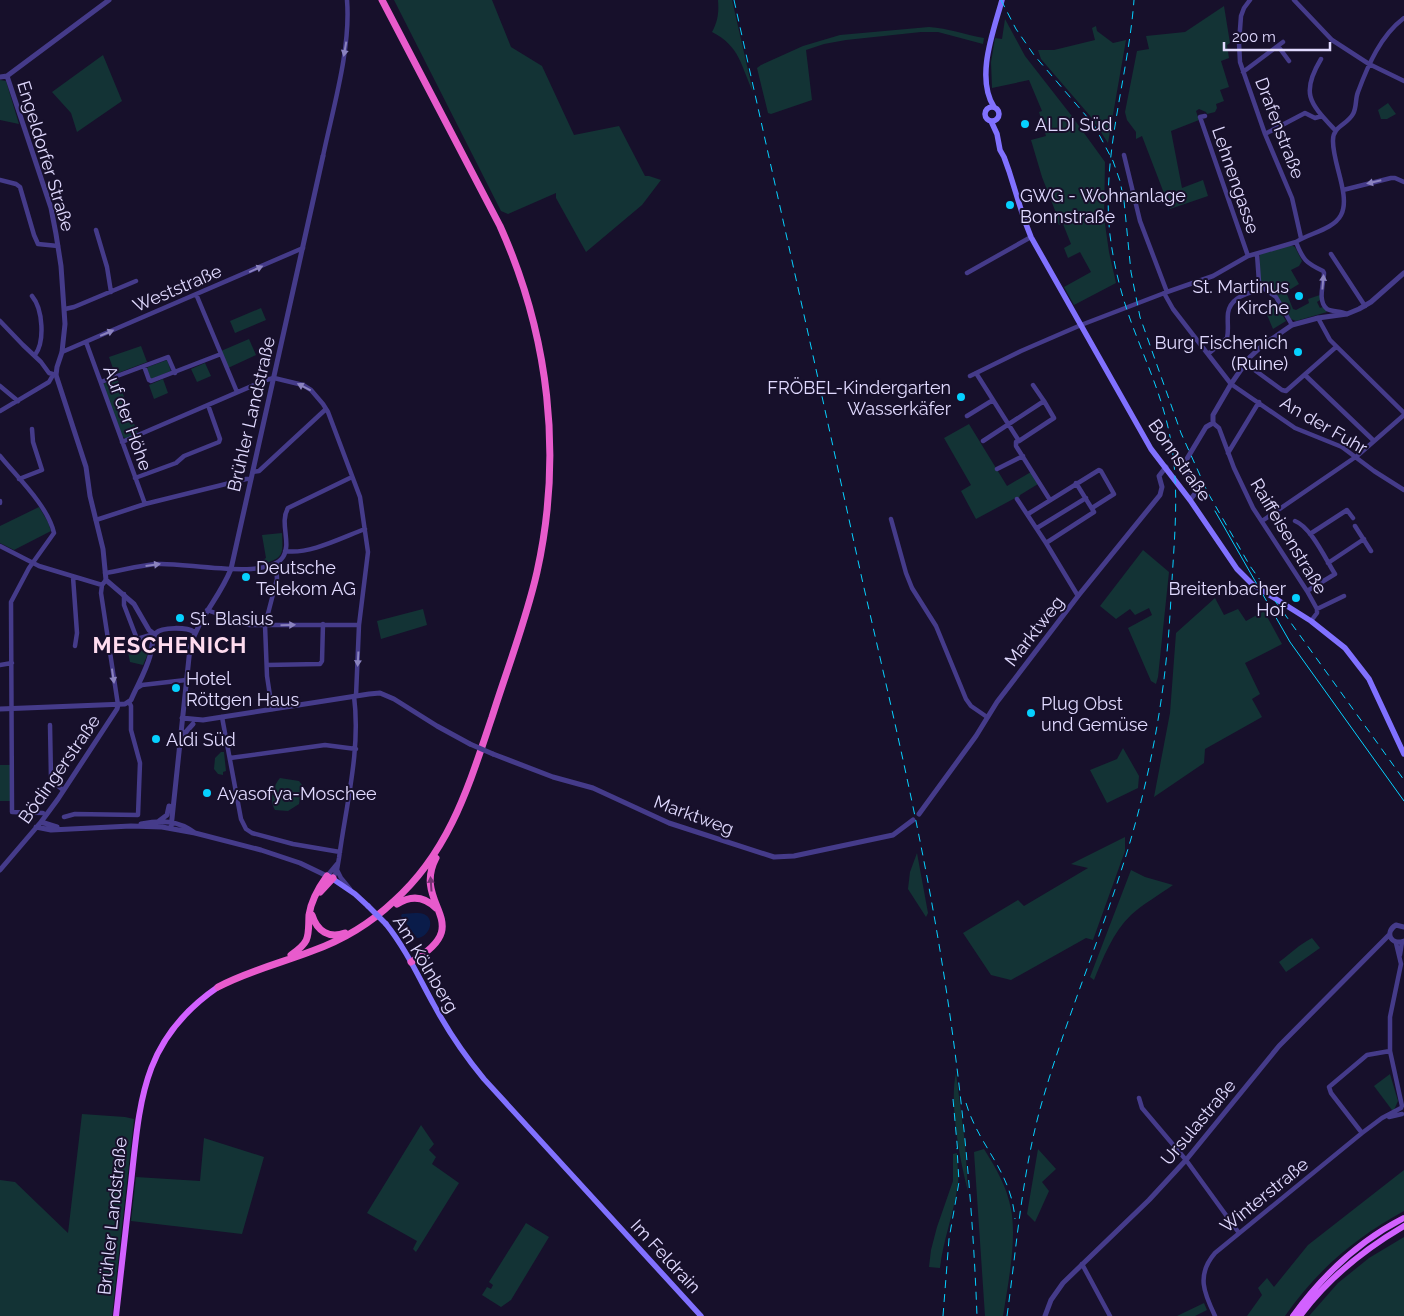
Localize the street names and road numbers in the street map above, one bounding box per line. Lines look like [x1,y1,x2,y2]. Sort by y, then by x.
street label: Drafenstraße [1251,74,1309,182]
street label: Engeldorfer Straße [13,78,79,234]
street label: Lehnengasse [1208,124,1264,237]
street label: Weststraße [130,260,225,316]
street label: Brühler Landstraße [223,334,279,494]
street label: Auf der Höhe [99,363,157,474]
street label: An der Fuhr [1277,392,1372,459]
street label: Bonnstraße [1144,415,1216,505]
street label: Raiffeisenstraße [1246,474,1332,598]
street label: Marktweg [1000,592,1068,670]
street label: Bödingerstraße [14,710,104,827]
street label: Marktweg [651,791,737,839]
street label: Am Kölnberg [389,912,463,1016]
street label: Ursulastraße [1156,1075,1240,1169]
street label: Brühler Landstraße [93,1136,131,1296]
street label: Winterstraße [1216,1153,1313,1237]
street label: Im Feldrain [627,1215,705,1297]

